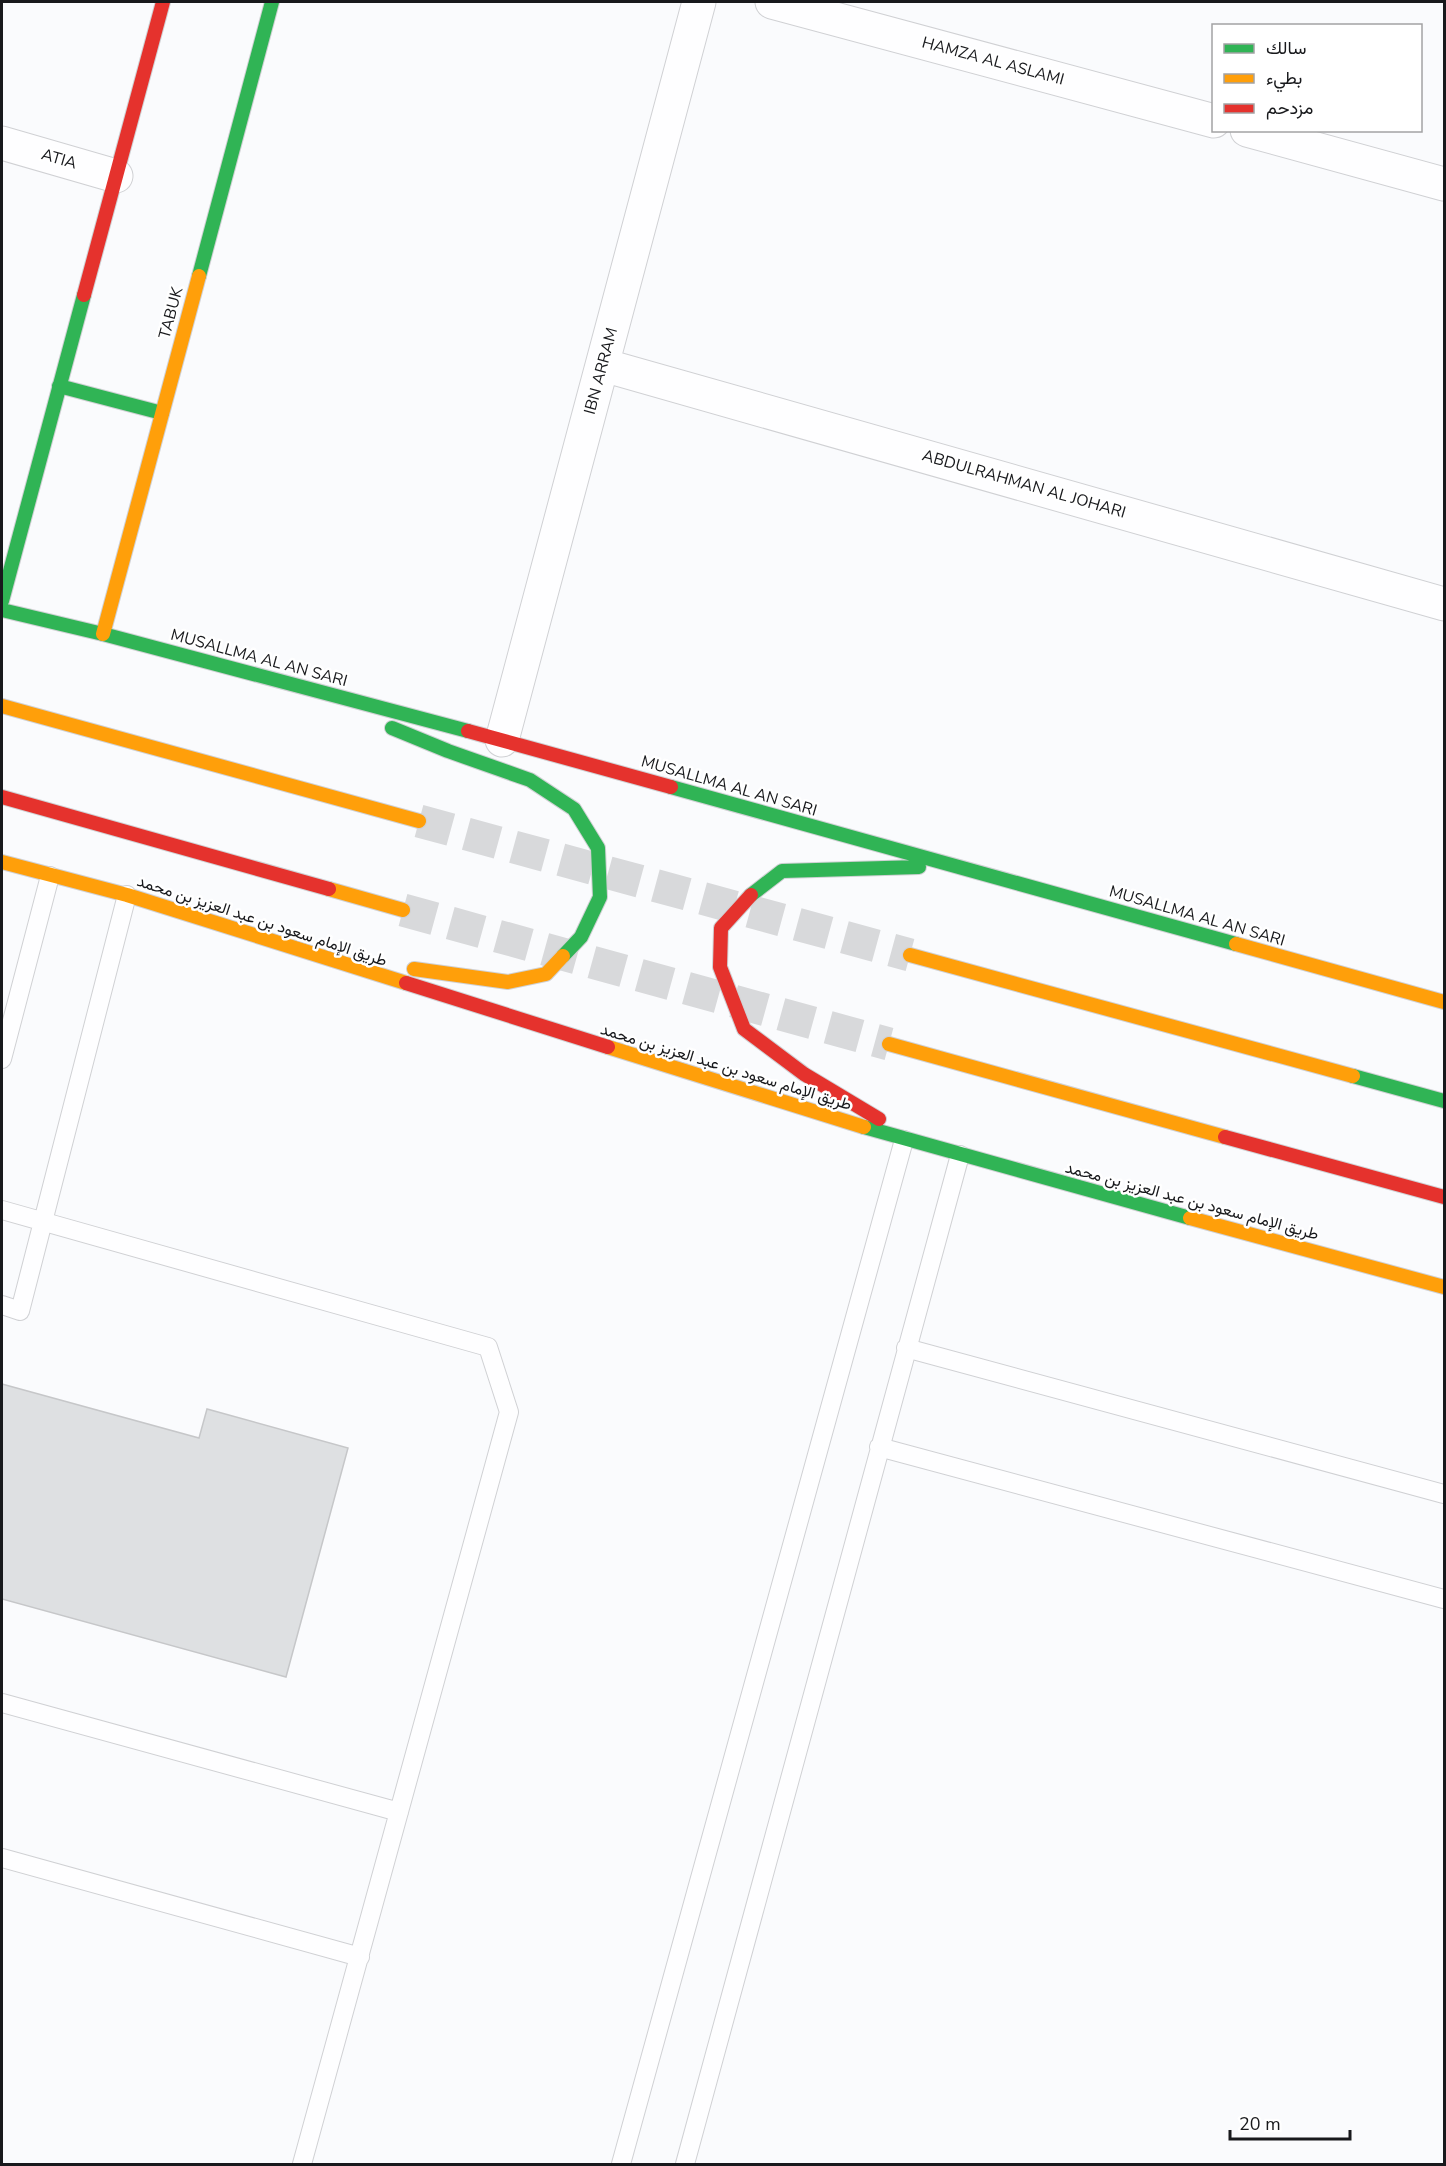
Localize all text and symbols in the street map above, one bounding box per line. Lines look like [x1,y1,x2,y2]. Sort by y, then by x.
legend [1212,24,1422,132]
street label: HAMZA AL ASLAMI [920,31,1066,91]
text: سالك [1266,36,1306,60]
text: بطيء [1266,66,1302,93]
text: مزدحم [1266,96,1313,120]
street label: ATIA [39,143,80,175]
street label: TABUK [154,284,189,341]
street label: IBN ARRAM [579,325,623,417]
street label: ABDULRAHMAN AL JOHARI [920,444,1128,524]
street label: MUSALLMA AL AN SARI [168,624,350,692]
street label: MUSALLMA AL AN SARI [638,750,820,822]
street label: طريق الإمام سعود بن عبد العزيز بن محمد [134,870,390,972]
street label: MUSALLMA AL AN SARI [1106,880,1288,952]
street label: طريق الإمام سعود بن عبد العزيز بن محمد [598,1018,854,1116]
street label: طريق الإمام سعود بن عبد العزيز بن محمد [1063,1157,1321,1245]
scale bar [1230,2103,1350,2141]
text: 20 m [1239,2112,1281,2136]

